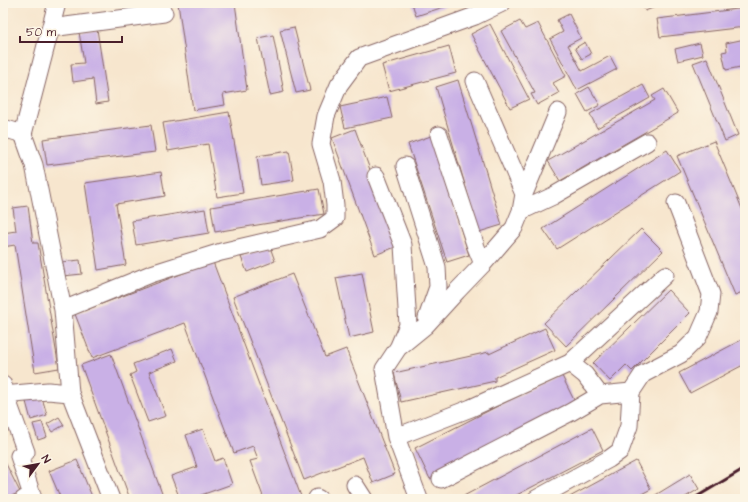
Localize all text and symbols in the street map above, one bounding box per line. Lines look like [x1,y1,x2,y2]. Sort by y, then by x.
scale bar [20,18,122,44]
text: 50 m [26,24,57,41]
north arrow [18,444,58,484]
text: N [38,452,54,466]

